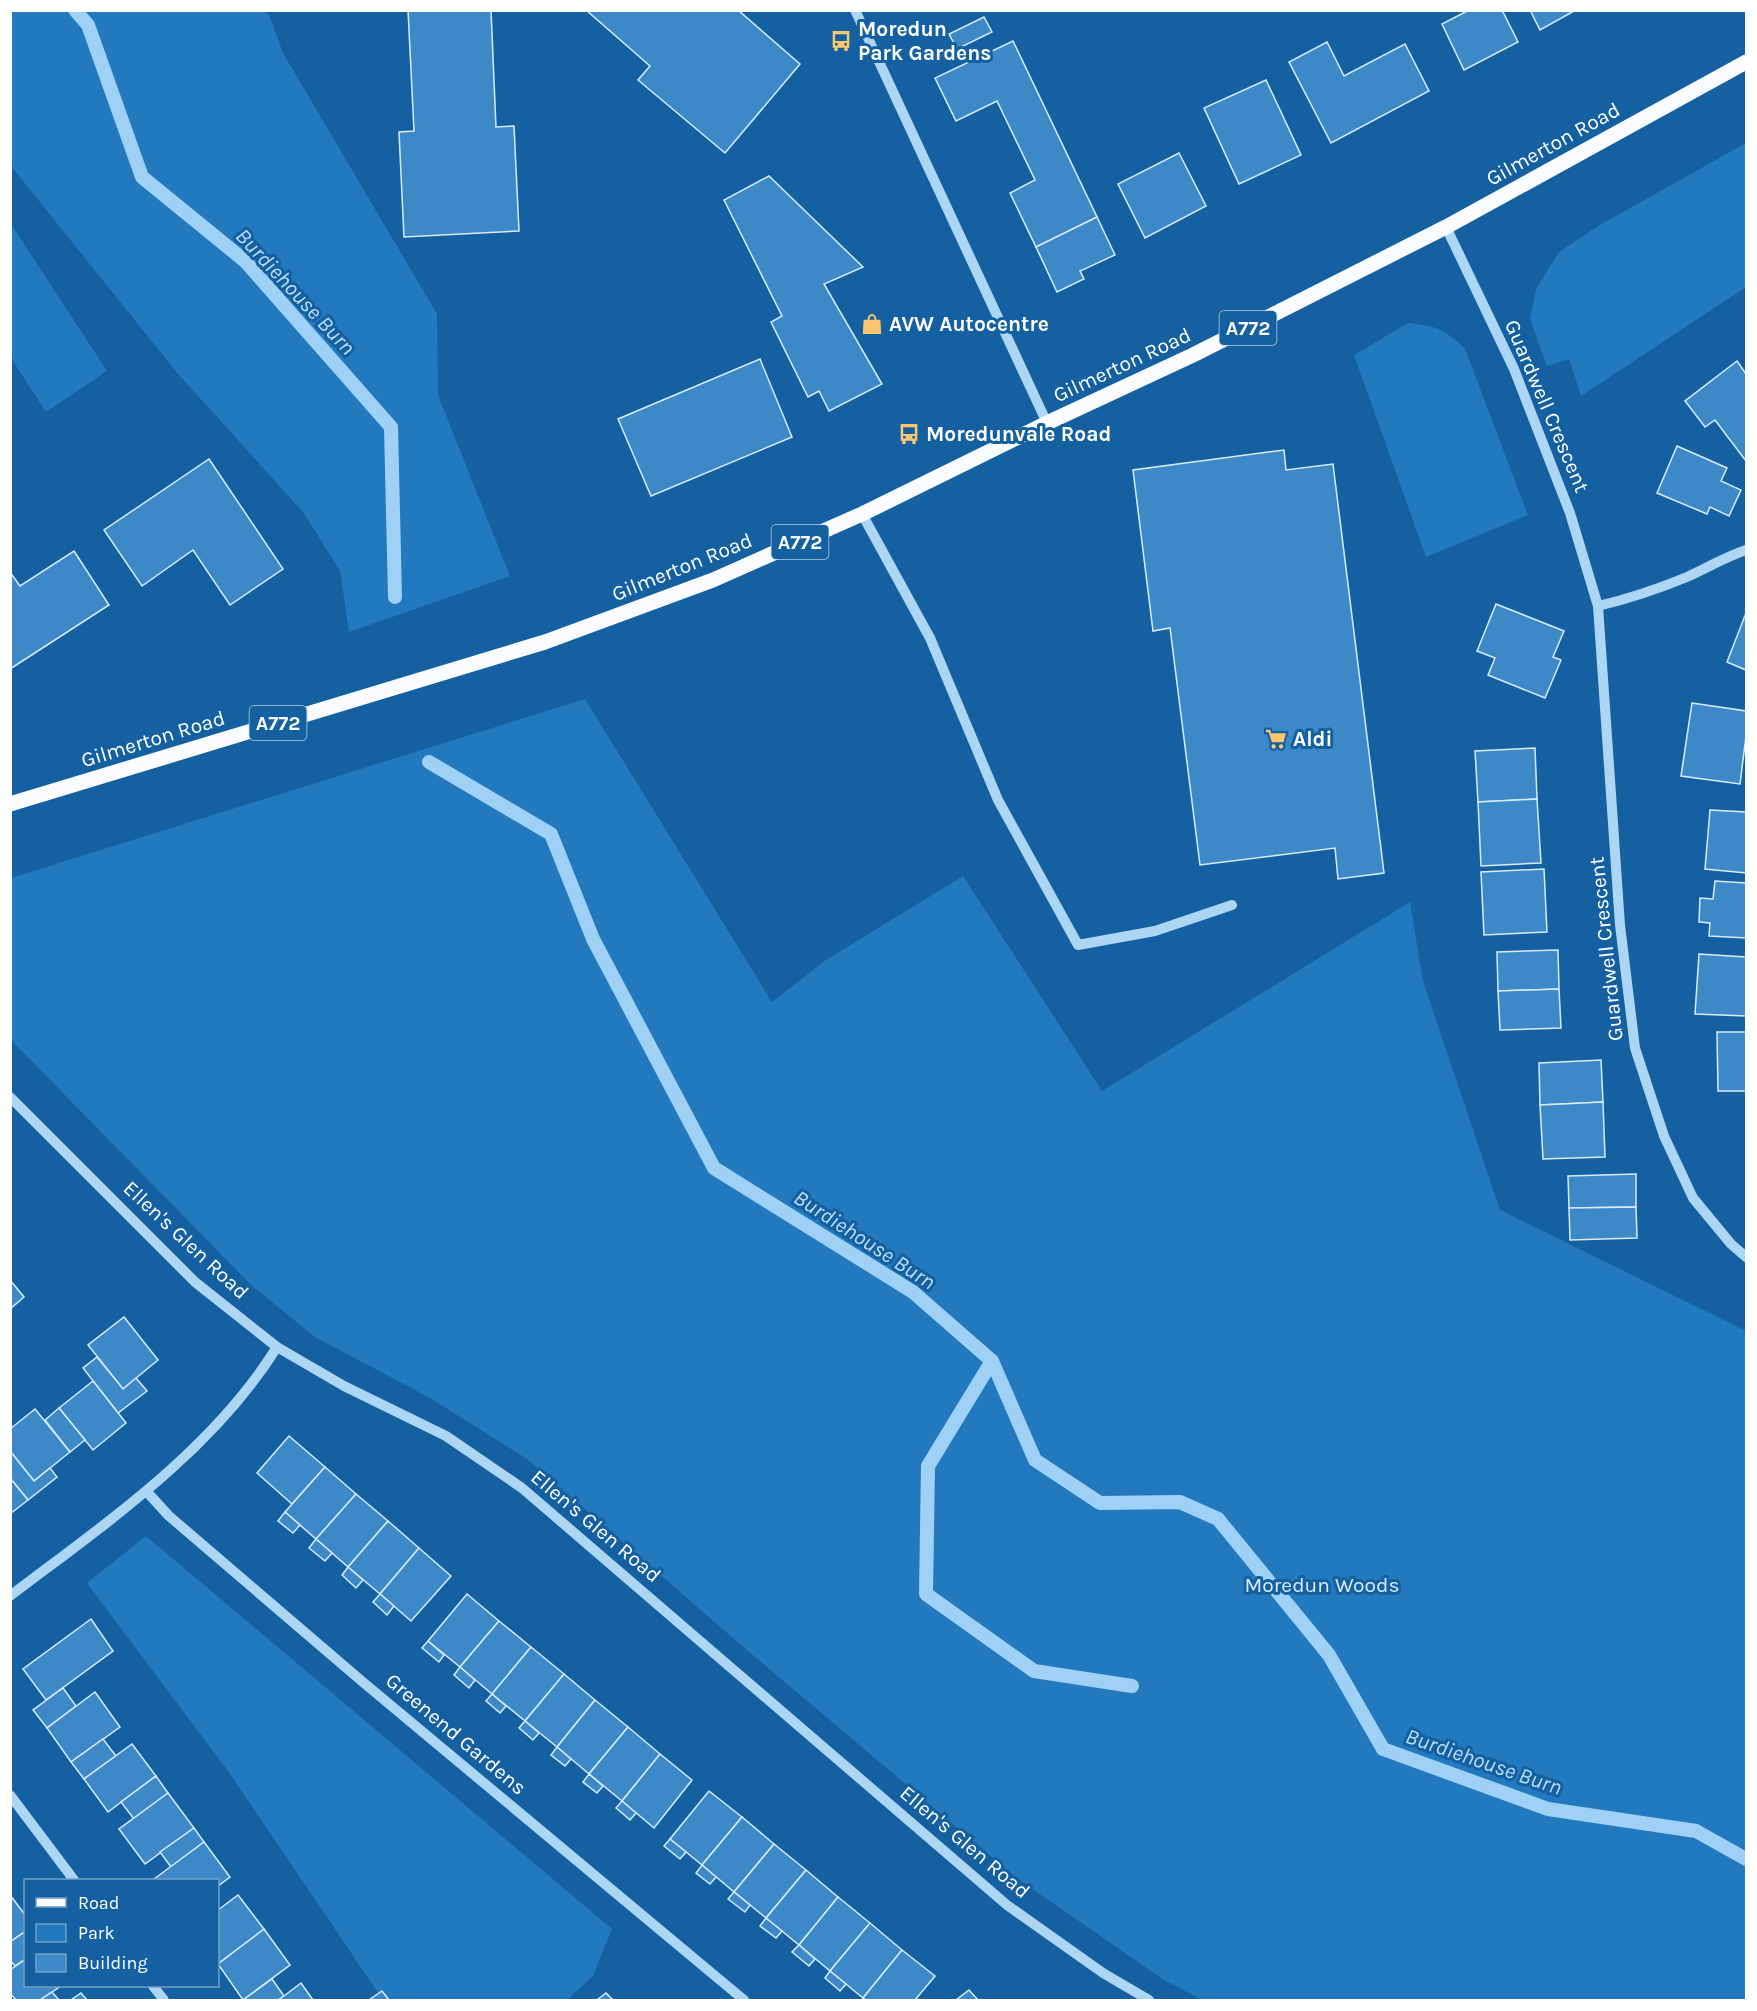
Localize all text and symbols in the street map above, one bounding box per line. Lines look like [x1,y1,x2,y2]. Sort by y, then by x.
place label: Moredun Park Gardens [858,17,991,65]
bus stop icon: Moredun Park Gardens [829,29,853,53]
street label: Gilmerton Road [1482,97,1624,191]
water label: Burdiehouse Burn [230,223,361,360]
road number: A772 [1220,311,1276,345]
shop icon: AVW Autocentre [860,312,884,336]
place label: AVW Autocentre [889,312,1049,336]
street label: Guardwell Crescent [1500,316,1594,496]
street label: Gilmerton Road [1049,323,1195,407]
bus stop icon: Moredunvale Road [897,422,921,446]
place label: Moredunvale Road [926,422,1111,446]
road number: A772 [772,525,828,559]
street label: Gilmerton Road [608,528,756,606]
street label: Gilmerton Road [78,706,228,772]
road number: A772 [250,706,306,740]
supermarket icon: Aldi [1264,727,1288,751]
place label: Aldi [1293,727,1332,751]
street label: Guardwell Crescent [1584,856,1628,1042]
street label: Ellen's Glen Road [119,1176,253,1304]
water label: Burdiehouse Burn [789,1184,940,1295]
street label: Ellen's Glen Road [526,1465,666,1587]
park label: Moredun Woods [1245,1573,1400,1597]
street label: Greenend Gardens [381,1668,531,1800]
water label: Burdiehouse Burn [1402,1723,1565,1801]
street label: Ellen's Glen Road [895,1781,1035,1903]
legend [24,1879,219,1987]
text: Road [78,1892,119,1914]
text: Park [78,1922,115,1944]
text: Building [78,1952,148,1974]

